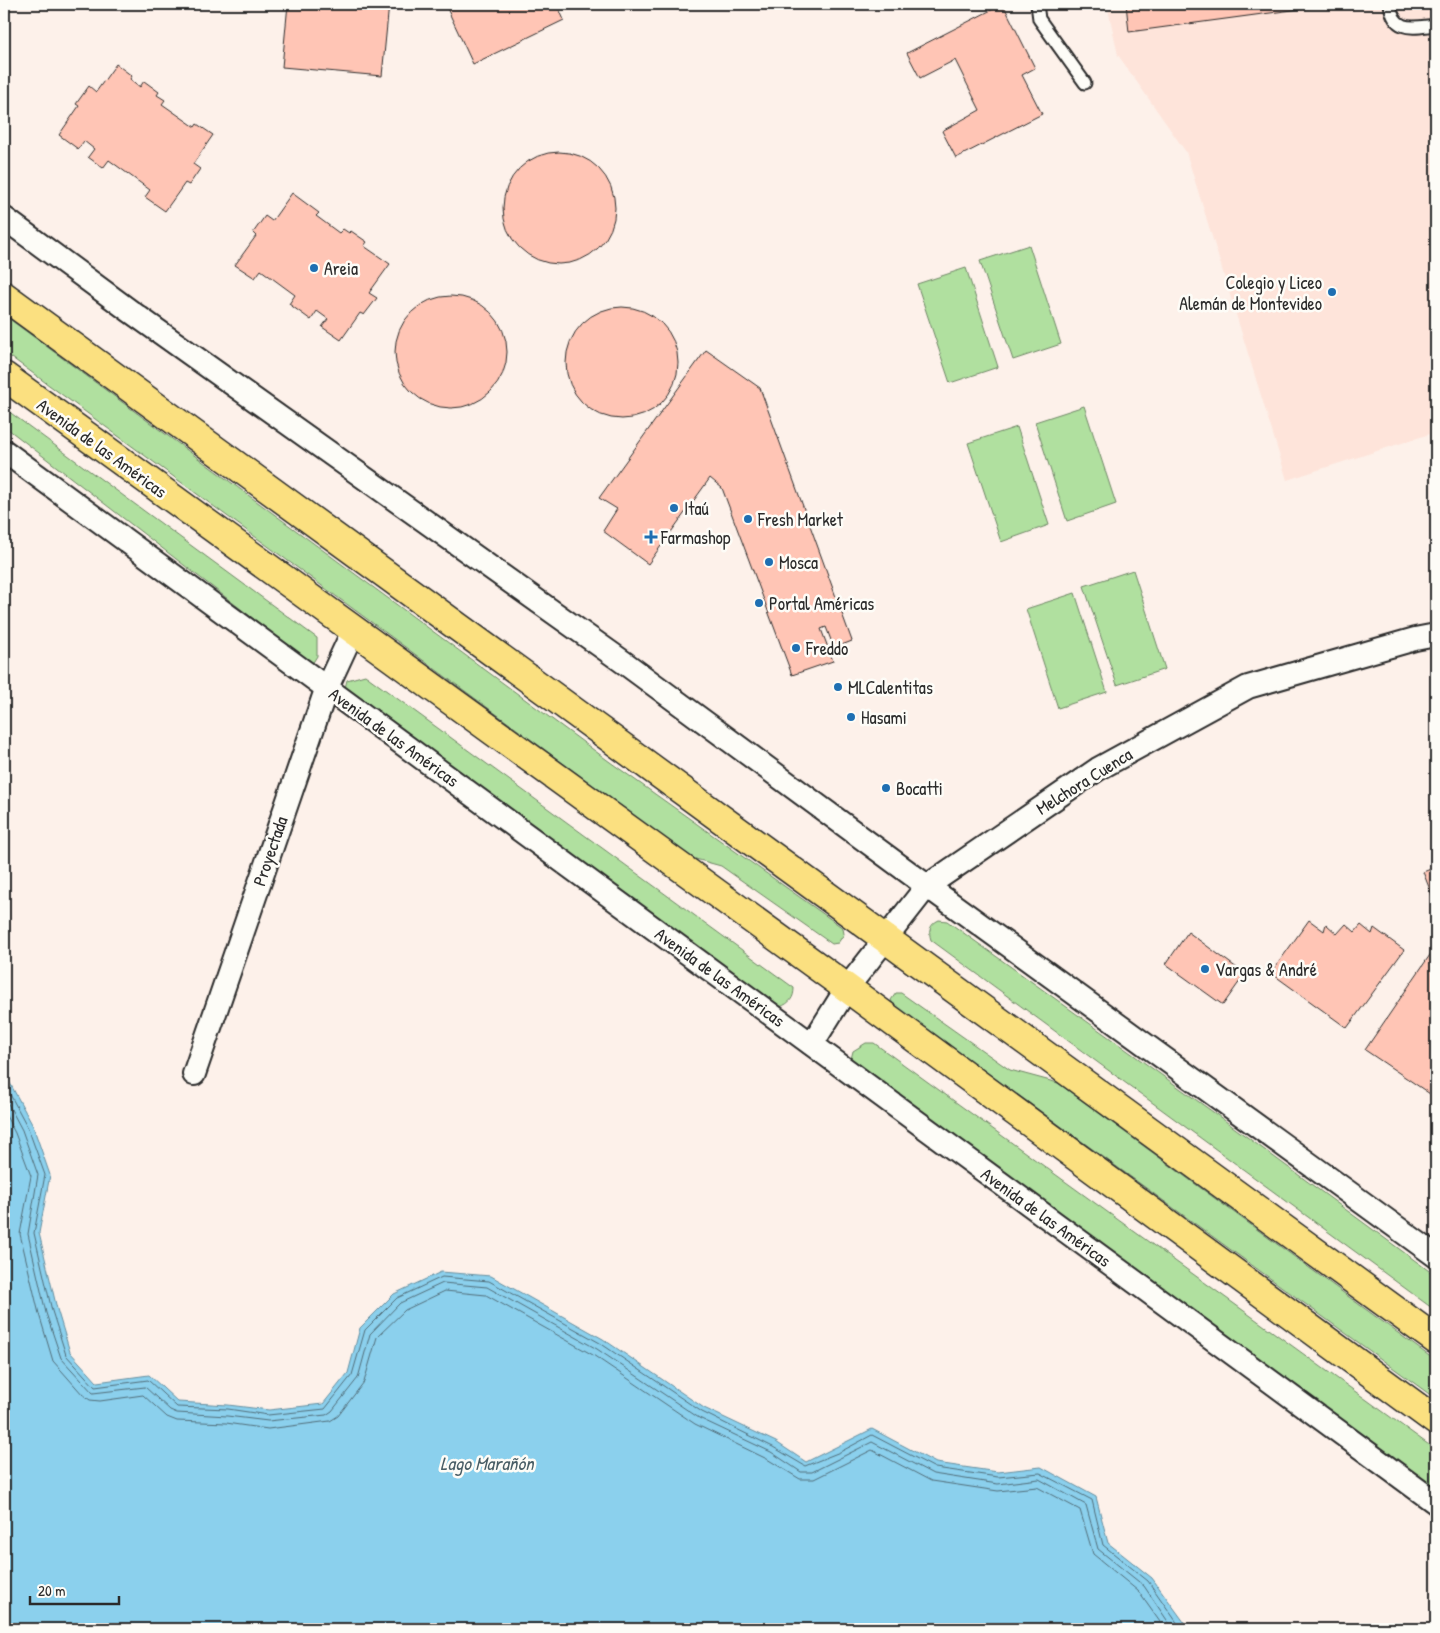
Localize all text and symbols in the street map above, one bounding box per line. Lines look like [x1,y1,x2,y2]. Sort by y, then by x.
place label: Areia [324,256,358,281]
marker: Areia [308,262,320,274]
place label: Colegio y Liceo Alemán de Montevideo [1179,270,1322,316]
marker: Colegio y Liceo Alemán de Montevideo [1326,286,1338,298]
street label: Avenida de las Américas [32,392,172,504]
place label: Itaú [684,496,709,521]
marker: Itaú [668,502,680,514]
place label: Fresh Market [757,507,844,532]
marker: Fresh Market [742,513,754,525]
place label: Farmashop [660,525,731,550]
marker: Farmashop [645,531,657,543]
place label: Mosca [779,550,818,575]
marker: Mosca [763,556,775,568]
place label: Portal Américas [769,591,874,616]
marker: Portal Américas [753,597,765,609]
place label: Freddo [805,636,848,661]
marker: Freddo [790,642,802,654]
place label: MLCalentitas [848,675,933,700]
street label: Avenida de las Américas [324,681,464,793]
marker: MLCalentitas [832,681,844,693]
place label: Hasami [861,705,907,730]
marker: Hasami [845,711,857,723]
street label: Melchora Cuenca [1031,742,1137,820]
place label: Bocatti [896,776,943,801]
marker: Bocatti [880,782,892,794]
street label: Proyectada [246,813,294,889]
street label: Avenida de las Américas [650,921,790,1033]
place label: Vargas & André [1215,957,1317,982]
marker: Vargas & André [1199,963,1211,975]
street label: Avenida de las Américas [976,1161,1116,1273]
water label: Lago Marañón [440,1450,535,1476]
scale bar [30,1573,119,1605]
text: 20 m [38,1580,65,1601]

